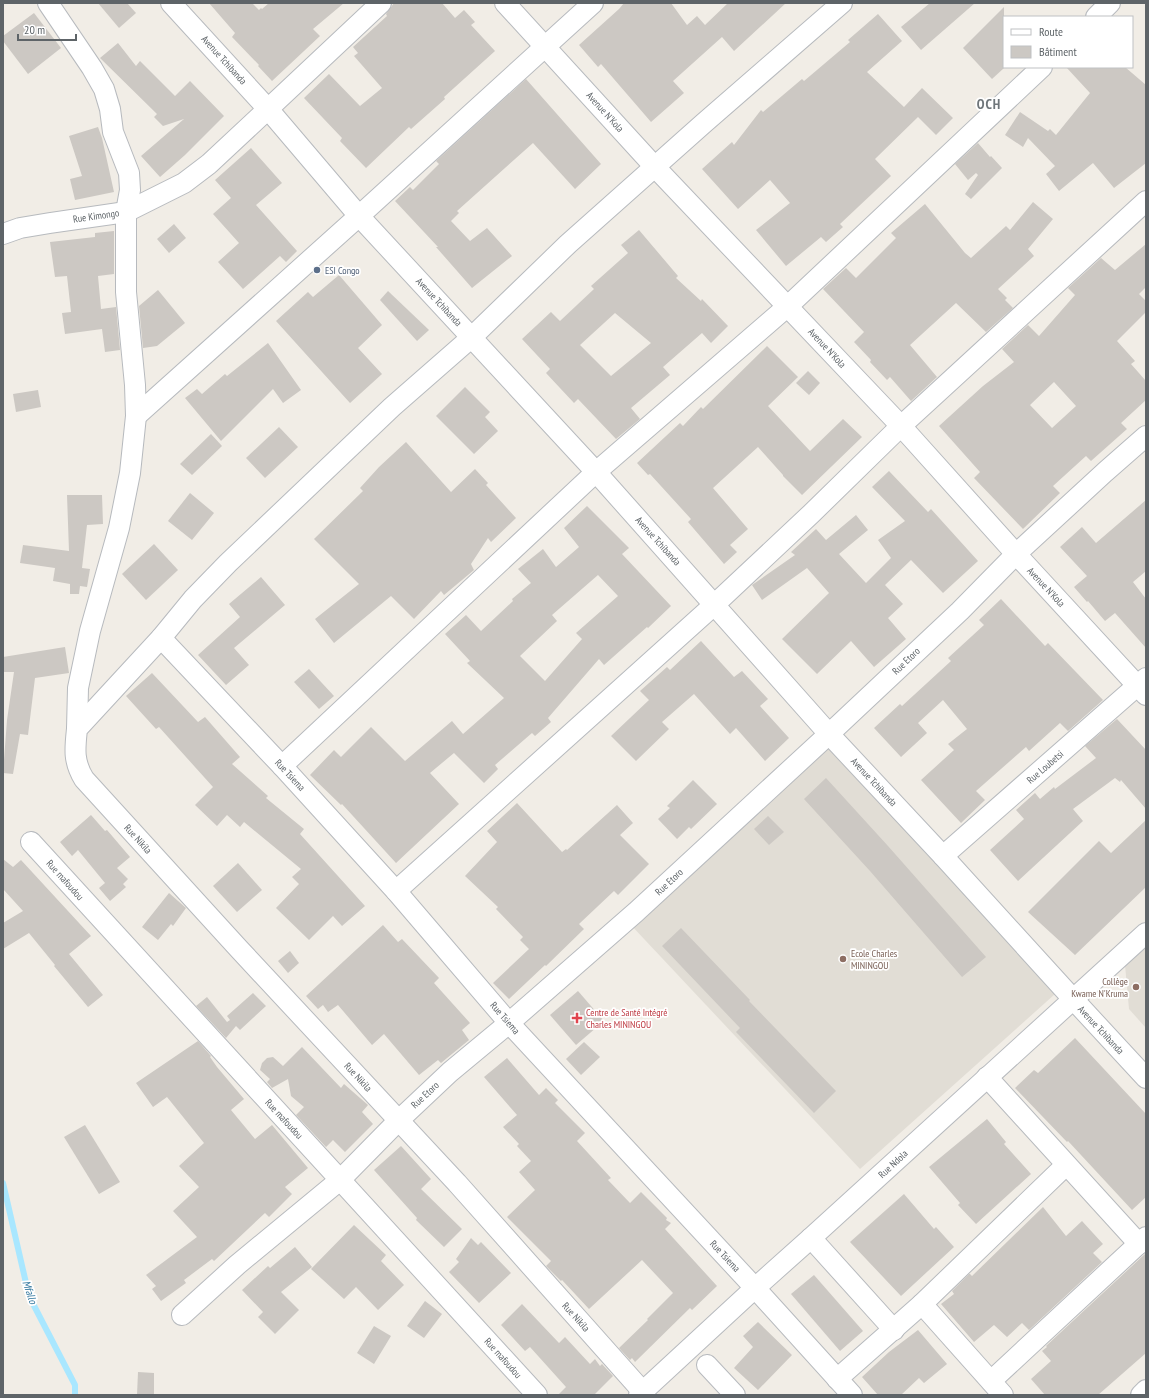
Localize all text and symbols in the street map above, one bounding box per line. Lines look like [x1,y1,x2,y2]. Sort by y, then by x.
scale bar [18,16,76,42]
legend [1003,16,1133,68]
text: 20 m [24,22,45,37]
text: Route [1039,24,1063,39]
street label: Avenue Tchibanda [198,33,250,87]
text: Bâtiment [1039,44,1077,59]
street label: Avenue N'Kola [584,89,626,135]
district label: OCH [977,95,1001,113]
street label: Rue Kimongo [72,206,120,226]
place label: ESI Congo [325,264,360,277]
marker: ESI Congo [312,265,322,275]
street label: Avenue Tchibanda [413,275,465,329]
street label: Avenue N'Kola [805,325,849,371]
street label: Avenue Tchibanda [632,514,684,568]
street label: Avenue N'Kola [1024,564,1068,610]
street label: Rue Etoro [889,645,923,677]
street label: Rue Loubetsi [1024,747,1066,787]
street label: Avenue Tchibanda [848,755,900,809]
street label: Rue Tsiema [272,756,308,794]
street label: Rue Nikila [121,822,155,856]
street label: Rue mafoudou [43,857,87,903]
street label: Rue Etoro [652,866,686,898]
place label: Ecole Charles MININGOU [851,947,898,972]
marker: Ecole Charles MININGOU [838,954,848,964]
place label: Collège Kwame N'Kruma [1071,975,1128,1000]
marker: Collège Kwame N'Kruma [1131,982,1141,992]
street label: Rue Tsiema [487,999,523,1037]
street label: Avenue Tchibanda [1075,1003,1127,1057]
place label: Centre de Santé Intégré Charles MININGOU [586,1006,667,1031]
marker: Centre de Santé Intégré Charles MININGOU [571,1012,583,1024]
street label: Rue Nikila [341,1060,375,1094]
street label: Rue Etoro [408,1079,442,1111]
street label: Rue mafoudou [262,1096,306,1142]
street label: Rue Ndola [875,1147,911,1181]
street label: Rue Tsiema [707,1237,743,1275]
water label: Mfallo [19,1278,41,1307]
street label: Rue Nikila [559,1300,593,1334]
street label: Rue mafoudou [481,1335,525,1381]

